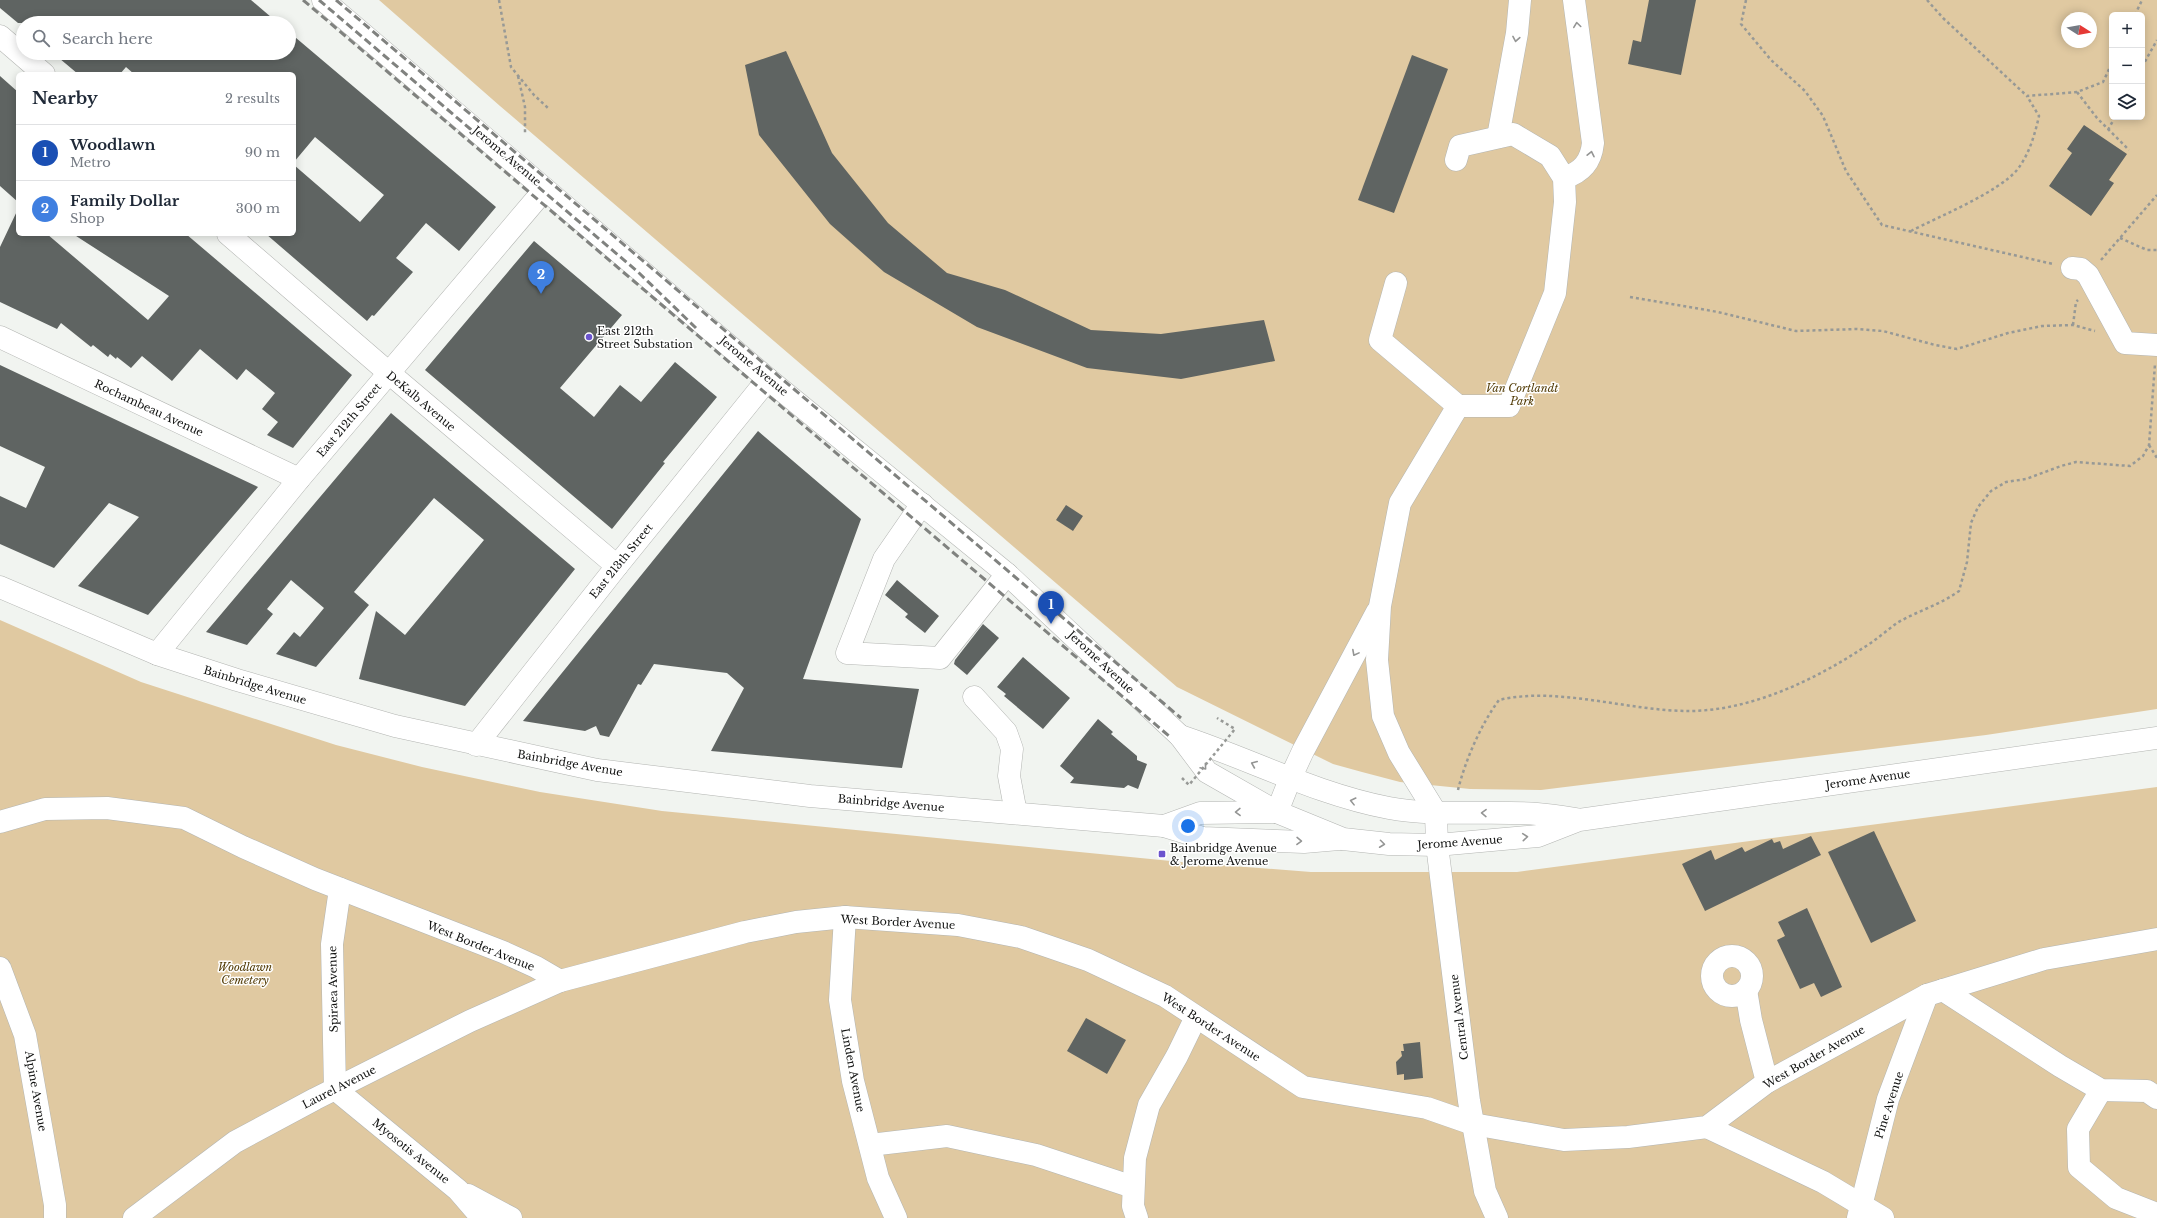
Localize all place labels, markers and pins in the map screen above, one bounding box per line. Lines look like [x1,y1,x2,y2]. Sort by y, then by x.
pin: 2 [528,261,554,294]
place label: East 212th Street Substation [597,324,693,351]
marker: East 212th Street Substation [584,332,594,342]
pin: 1 [1038,591,1064,624]
place label: Bainbridge Avenue & Jerome Avenue [1170,841,1277,868]
marker: Bainbridge Avenue & Jerome Avenue [1157,849,1167,859]

